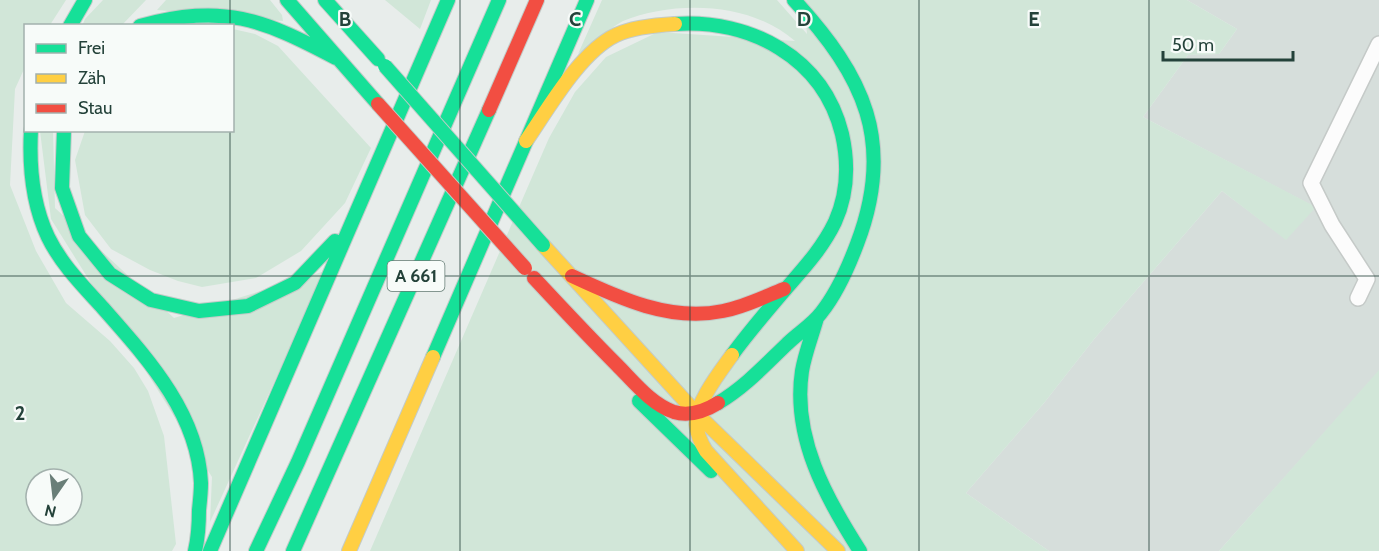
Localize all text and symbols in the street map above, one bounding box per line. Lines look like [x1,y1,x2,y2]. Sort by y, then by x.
text: B [339,7,351,31]
text: C [569,7,581,31]
text: D [797,7,811,31]
text: E [1028,7,1040,31]
legend [24,24,234,132]
scale bar [1163,24,1294,62]
text: 50 m [1172,34,1214,56]
text: Frei [78,37,105,59]
text: Zäh [78,67,106,89]
text: Stau [78,97,112,119]
road number: A 661 [388,261,444,291]
text: 2 [15,401,25,425]
north arrow [24,467,84,527]
text: N [43,500,58,522]

